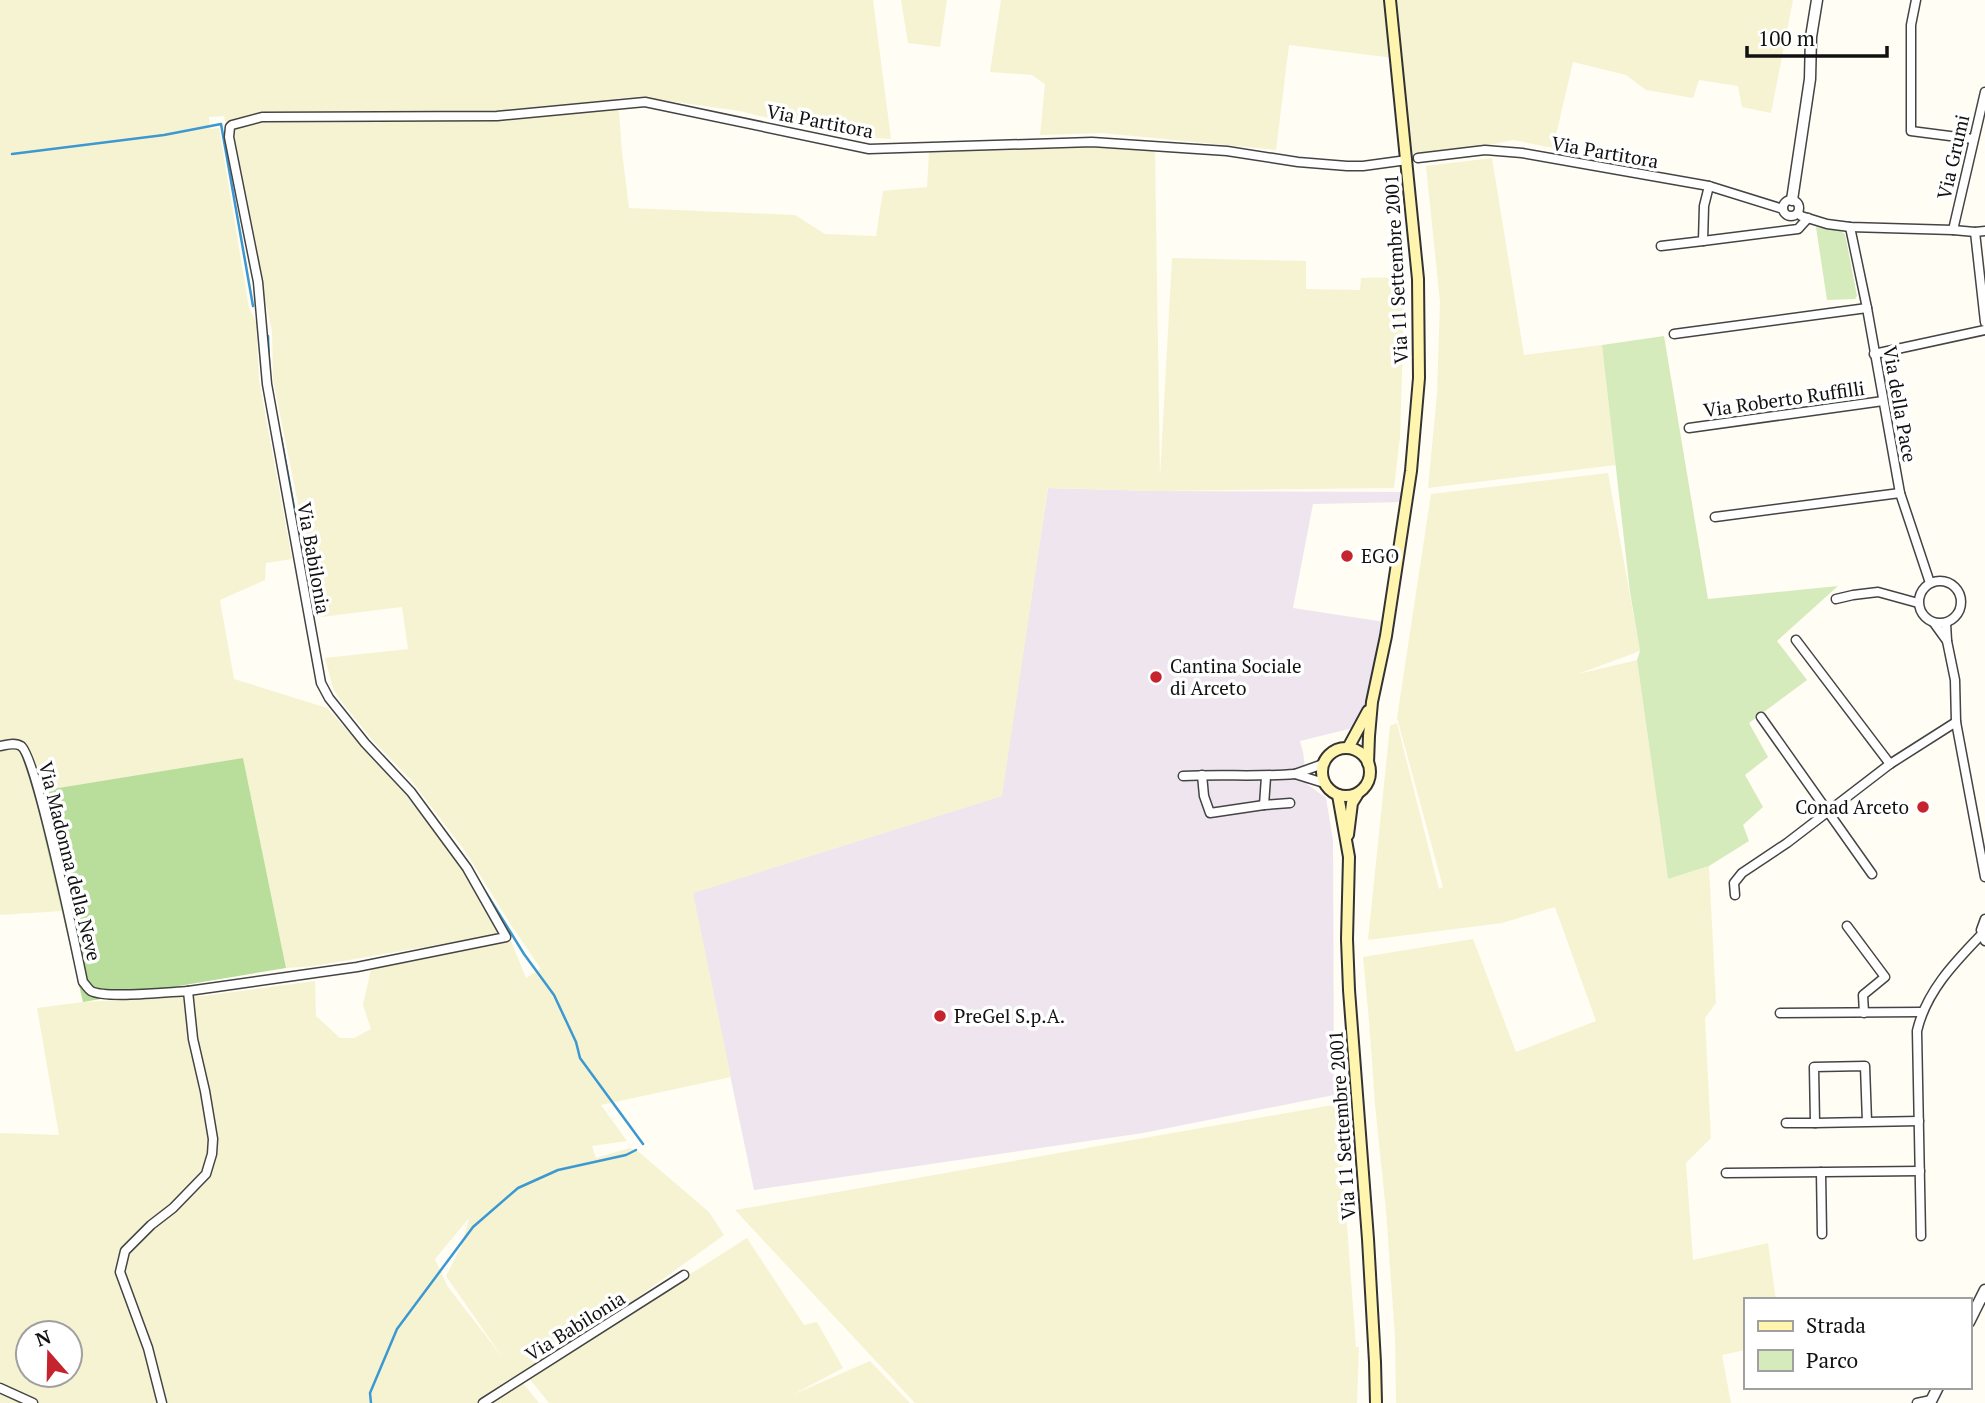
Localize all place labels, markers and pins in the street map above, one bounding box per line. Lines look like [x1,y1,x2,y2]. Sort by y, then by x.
place label: EGO [1361,543,1399,568]
marker: EGO [1339,548,1355,564]
place label: Cantina Sociale di Arceto [1170,653,1302,700]
marker: Cantina Sociale di Arceto [1148,669,1164,685]
place label: Conad Arceto [1795,794,1909,819]
marker: Conad Arceto [1915,799,1931,815]
place label: PreGel S.p.A. [954,1003,1065,1028]
marker: PreGel S.p.A. [932,1008,948,1024]

